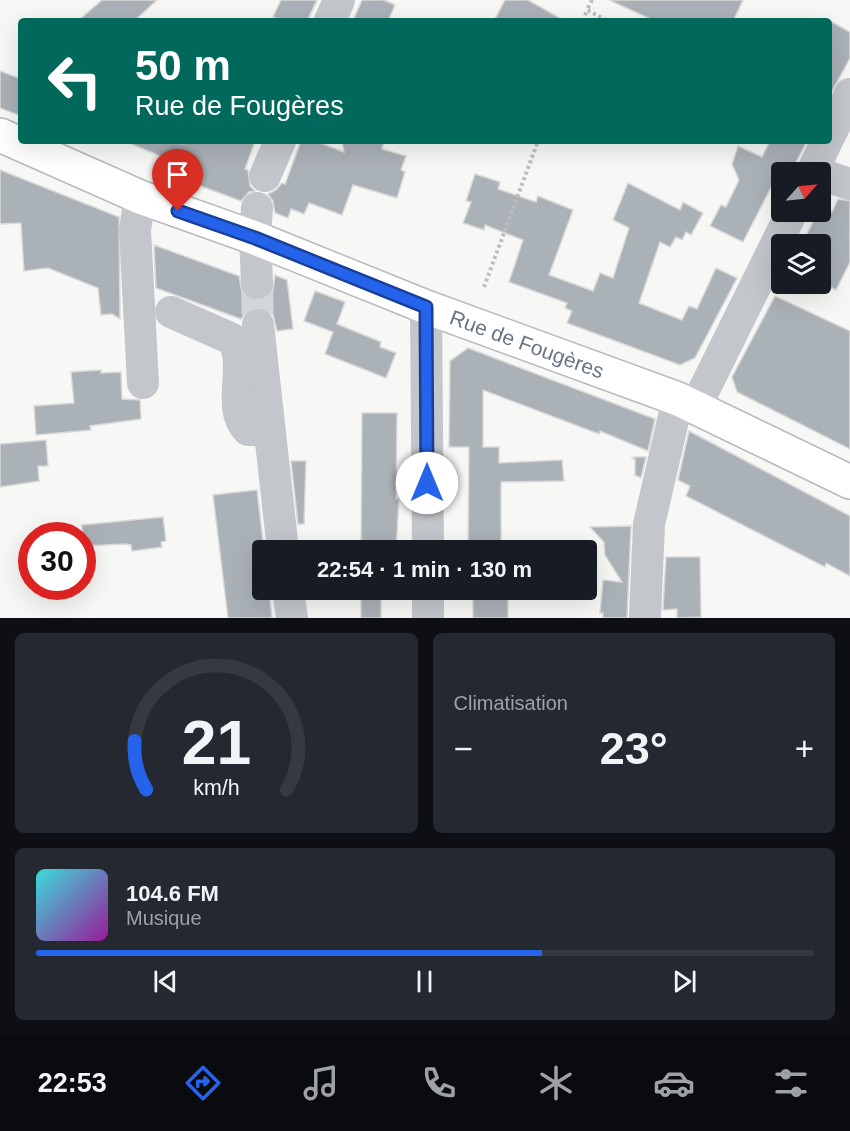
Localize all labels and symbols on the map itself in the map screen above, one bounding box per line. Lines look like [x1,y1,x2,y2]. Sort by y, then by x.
pin [152,149,203,211]
north arrow [771,162,831,222]
street label: Rue de Fougères [447,305,607,383]
position arrow [395,451,459,515]
speed limit sign: 30 [18,522,96,600]

